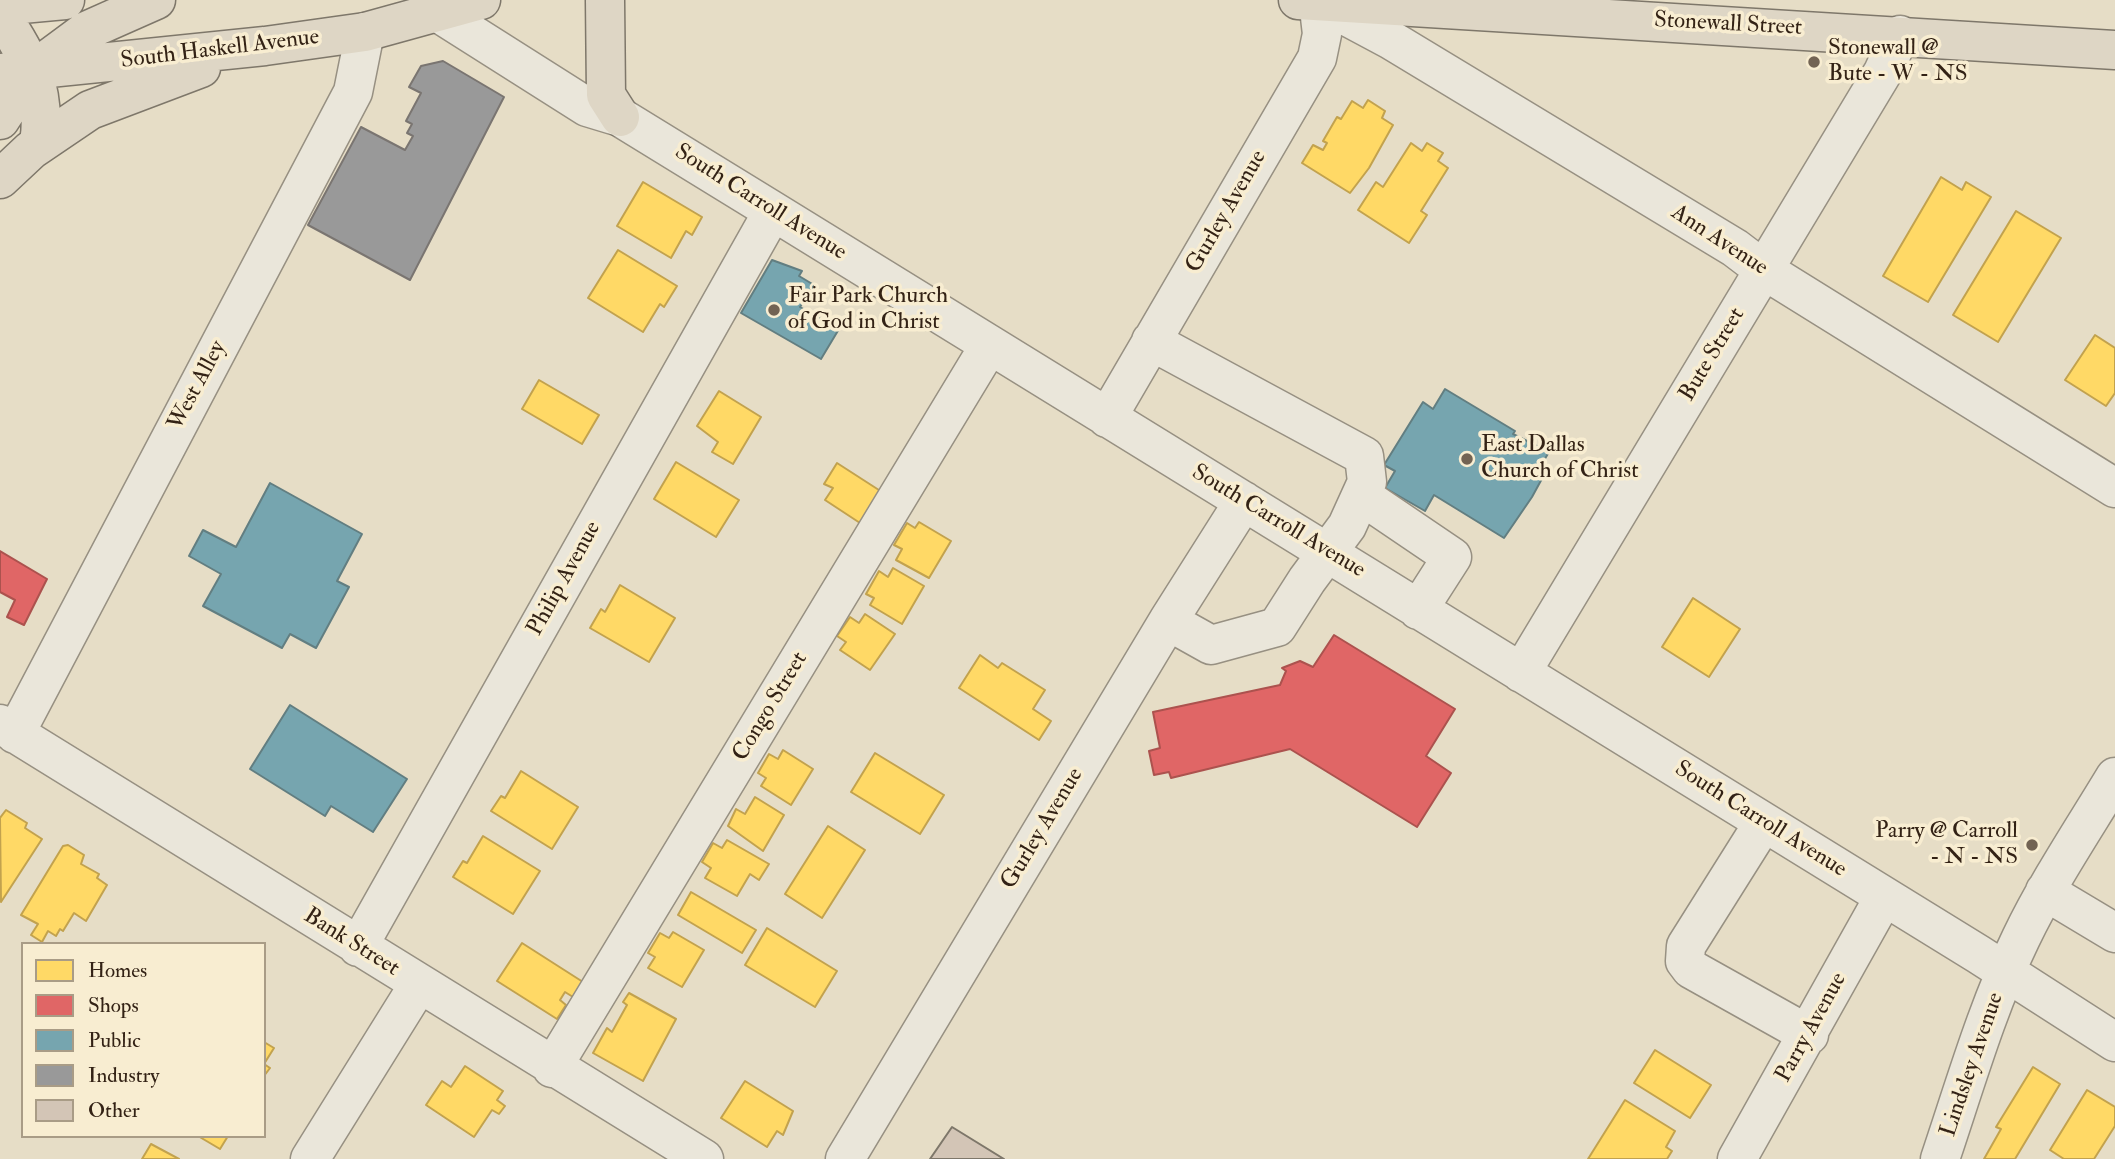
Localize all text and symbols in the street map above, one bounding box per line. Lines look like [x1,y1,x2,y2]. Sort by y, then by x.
street label: Stonewall Street [1653,7,1803,43]
street label: South Haskell Avenue [119,24,321,76]
place label: Stonewall @ Bute - W - NS [1828,35,1968,89]
marker: Stonewall @ Bute - W - NS [1806,54,1822,70]
street label: South Carroll Avenue [669,139,851,267]
street label: Gurley Avenue [1181,146,1273,278]
street label: Ann Avenue [1665,200,1773,282]
place label: Fair Park Church of God in Christ [788,283,948,337]
marker: Fair Park Church of God in Christ [766,302,782,318]
street label: Bute Street [1674,303,1752,407]
street label: West Alley [163,337,233,435]
place label: East Dallas Church of Christ [1481,432,1639,486]
marker: East Dallas Church of Christ [1459,451,1475,467]
street label: South Carroll Avenue [1186,459,1370,585]
street label: Philip Avenue [522,517,608,641]
street label: Congo Street [728,647,814,767]
street label: South Carroll Avenue [1669,756,1851,884]
street label: Gurley Avenue [996,763,1090,895]
place label: Parry @ Carroll - N - NS [1875,818,2018,872]
marker: Parry @ Carroll - N - NS [2024,837,2040,853]
street label: Bank Street [298,903,404,983]
legend [21,942,266,1138]
text: Homes [88,957,147,984]
street label: Parry Avenue [1771,968,1853,1088]
street label: Lindsley Avenue [1935,989,2011,1141]
text: Shops [88,992,139,1019]
text: Public [88,1027,141,1054]
text: Industry [88,1062,160,1089]
text: Other [88,1097,140,1124]

